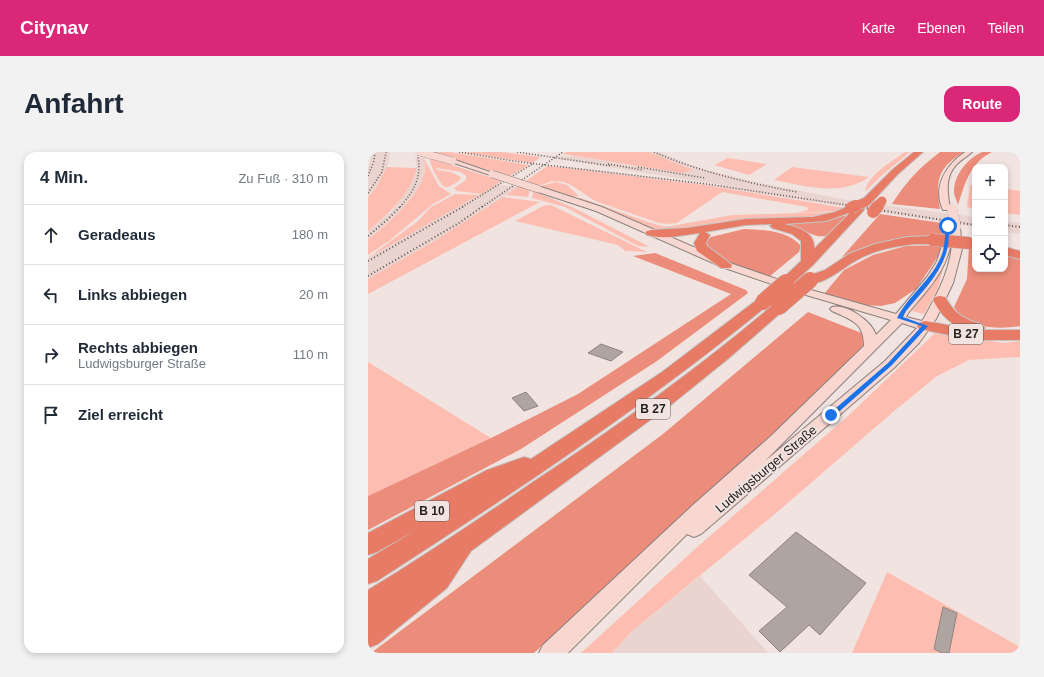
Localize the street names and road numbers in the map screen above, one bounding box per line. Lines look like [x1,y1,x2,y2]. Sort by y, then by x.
road number: B 27 [949,324,983,344]
road number: B 27 [636,399,670,419]
street label: Ludwigsburger Straße [712,422,820,516]
road number: B 10 [415,501,449,521]

